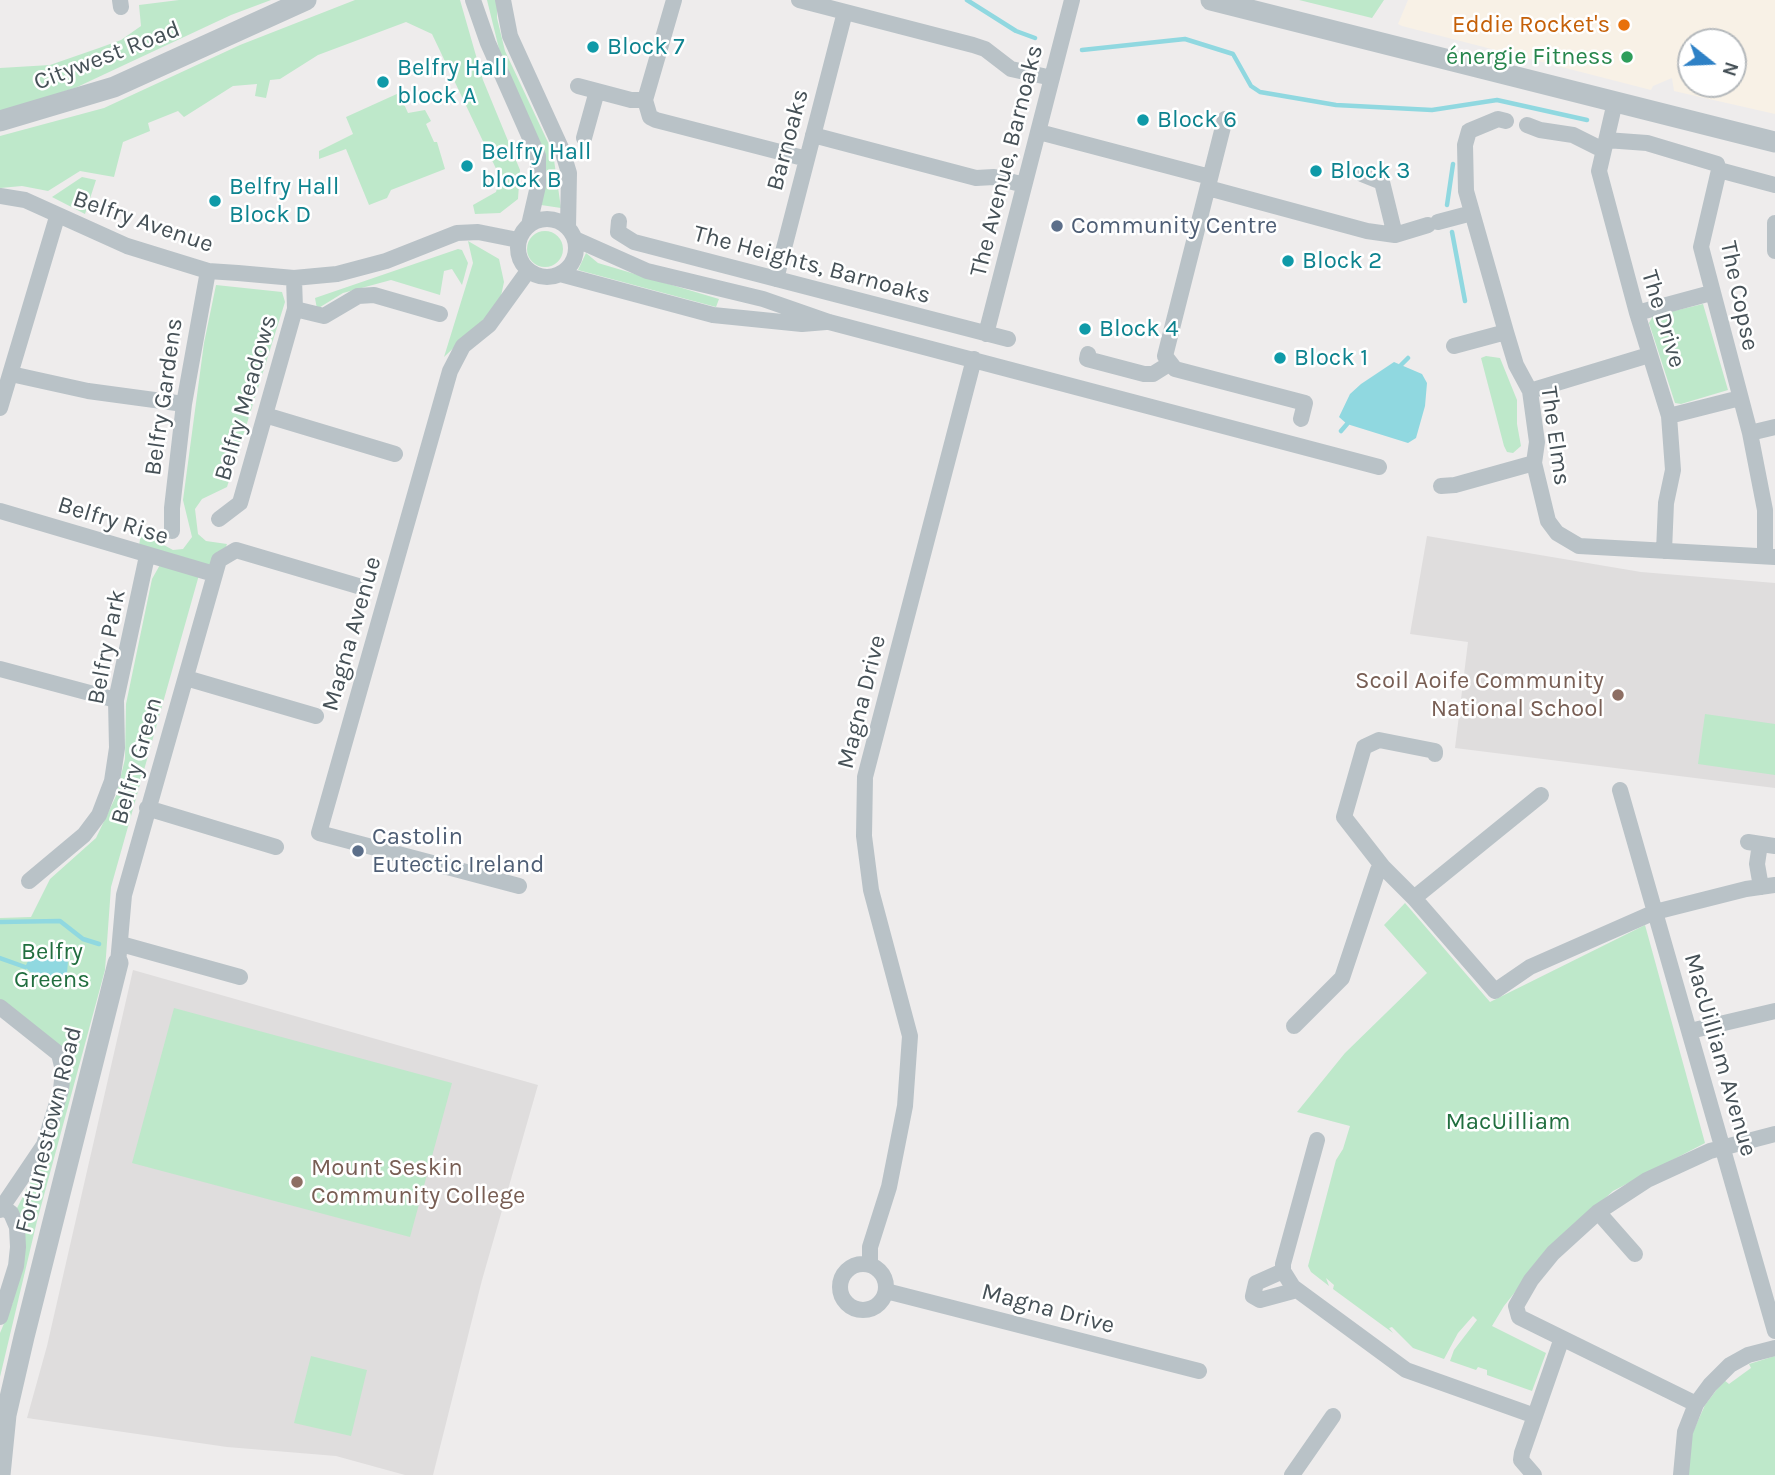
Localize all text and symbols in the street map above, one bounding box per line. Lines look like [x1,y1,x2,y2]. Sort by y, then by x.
place label: Eddie Rocket's [1452,11,1610,39]
street label: Citywest Road [30,15,184,97]
marker: Eddie Rocket's [1616,17,1632,33]
north arrow [1677,28,1747,98]
place label: Block 7 [607,33,685,61]
marker: Block 7 [585,39,601,55]
street label: The Avenue, Barnoaks [964,42,1050,280]
place label: énergie Fitness [1446,43,1613,71]
marker: énergie Fitness [1619,49,1635,65]
place label: Belfry Hall block A [397,54,507,110]
text: N [1718,59,1743,79]
marker: Belfry Hall block A [375,74,391,90]
street label: Barnoaks [761,86,815,194]
place label: Block 6 [1157,106,1237,134]
marker: Block 6 [1135,112,1151,128]
place label: Belfry Hall block B [481,138,591,194]
place label: Block 3 [1330,157,1411,185]
marker: Belfry Hall block B [459,158,475,174]
marker: Block 3 [1308,163,1324,179]
place label: Belfry Hall Block D [229,173,339,229]
street label: Belfry Avenue [69,185,217,259]
marker: Belfry Hall Block D [207,193,223,209]
place label: Community Centre [1071,212,1277,240]
marker: Community Centre [1049,218,1065,234]
street label: The Heights, Barnoaks [690,219,934,311]
street label: The Copse [1713,239,1765,353]
place label: Block 2 [1302,247,1382,275]
marker: Block 2 [1280,253,1296,269]
street label: The Drive [1635,267,1691,371]
street label: Belfry Meadows [209,312,283,484]
place label: Block 4 [1099,315,1179,343]
street label: Belfry Gardens [139,316,189,478]
marker: Block 4 [1077,321,1093,337]
place label: Block 1 [1294,344,1368,372]
marker: Block 1 [1272,350,1288,366]
street label: The Elms [1534,385,1576,487]
street label: Belfry Rise [54,490,172,552]
street label: Magna Avenue [316,553,388,715]
street label: Belfry Park [82,587,132,707]
street label: Magna Drive [832,632,892,772]
place label: Scoil Aoife Community National School [1355,667,1604,723]
marker: Scoil Aoife Community National School [1610,687,1626,703]
street label: Belfry Green [105,694,169,828]
place label: Castolin Eutectic Ireland [372,823,544,879]
marker: Castolin Eutectic Ireland [350,843,366,859]
park label: Belfry Greens [14,938,90,994]
street label: MacUilliam Avenue [1677,950,1763,1160]
street label: Fortunestown Road [9,1024,89,1236]
park label: MacUilliam [1445,1108,1571,1136]
place label: Mount Seskin Community College [311,1154,525,1210]
marker: Mount Seskin Community College [289,1174,305,1190]
street label: Magna Drive [978,1277,1118,1341]

